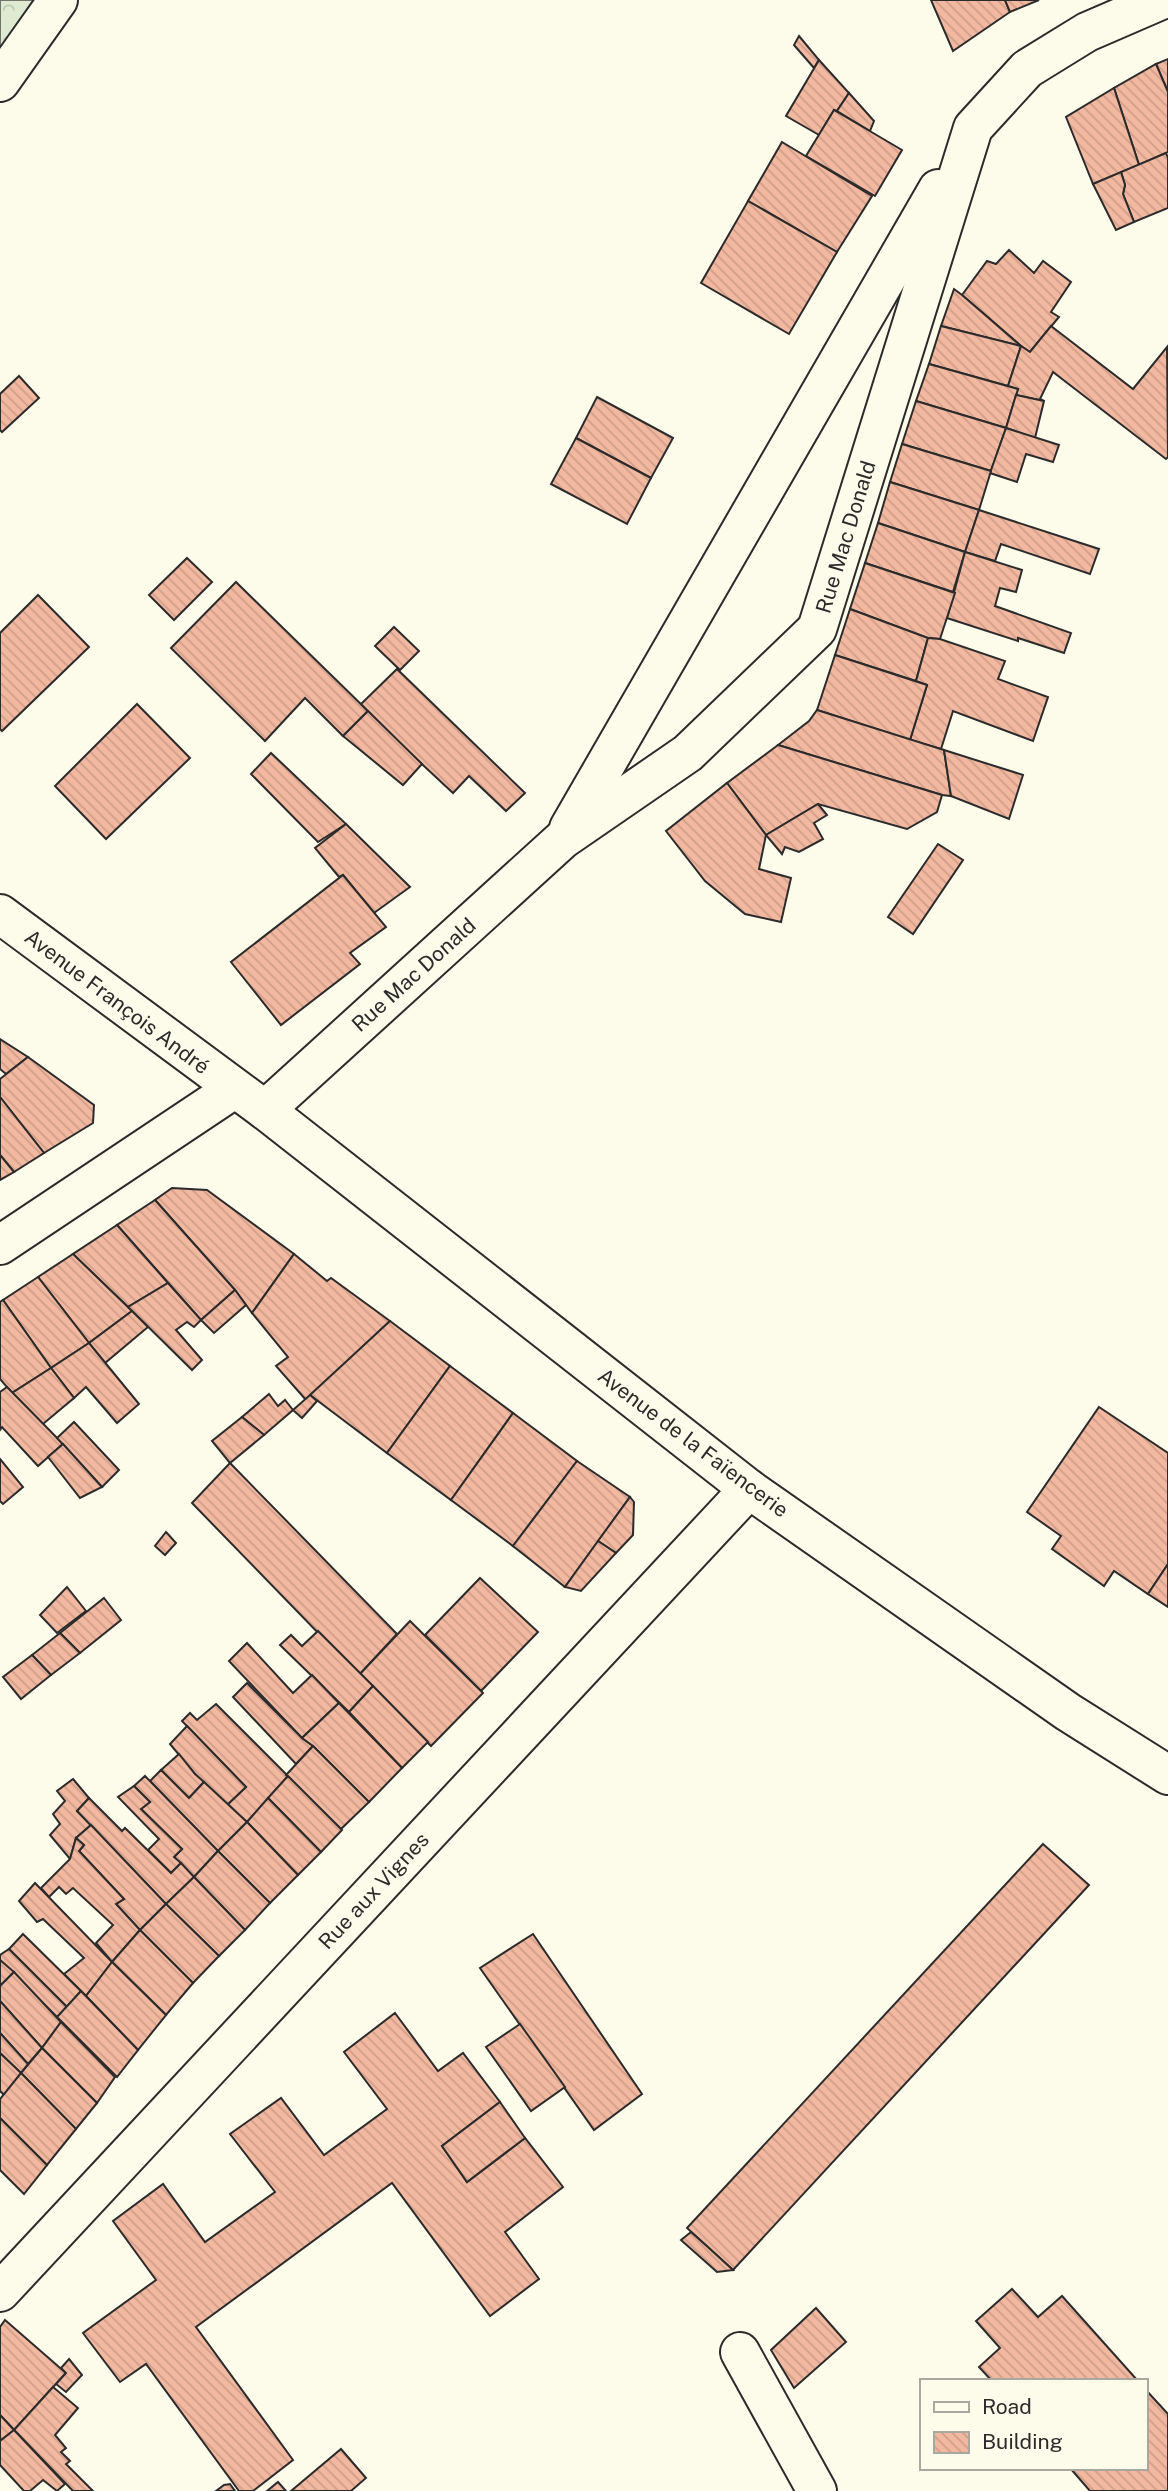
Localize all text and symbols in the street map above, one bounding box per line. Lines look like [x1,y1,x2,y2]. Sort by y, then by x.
street label: Rue Mac Donald [810,458,881,616]
street label: Rue Mac Donald [347,912,481,1037]
street label: Avenue François André [20,924,215,1079]
street label: Avenue de la Faïencerie [593,1363,793,1522]
street label: Rue aux Vignes [313,1827,434,1954]
legend [920,2379,1147,2470]
text: Road [982,2394,1032,2419]
text: Building [982,2429,1063,2454]

